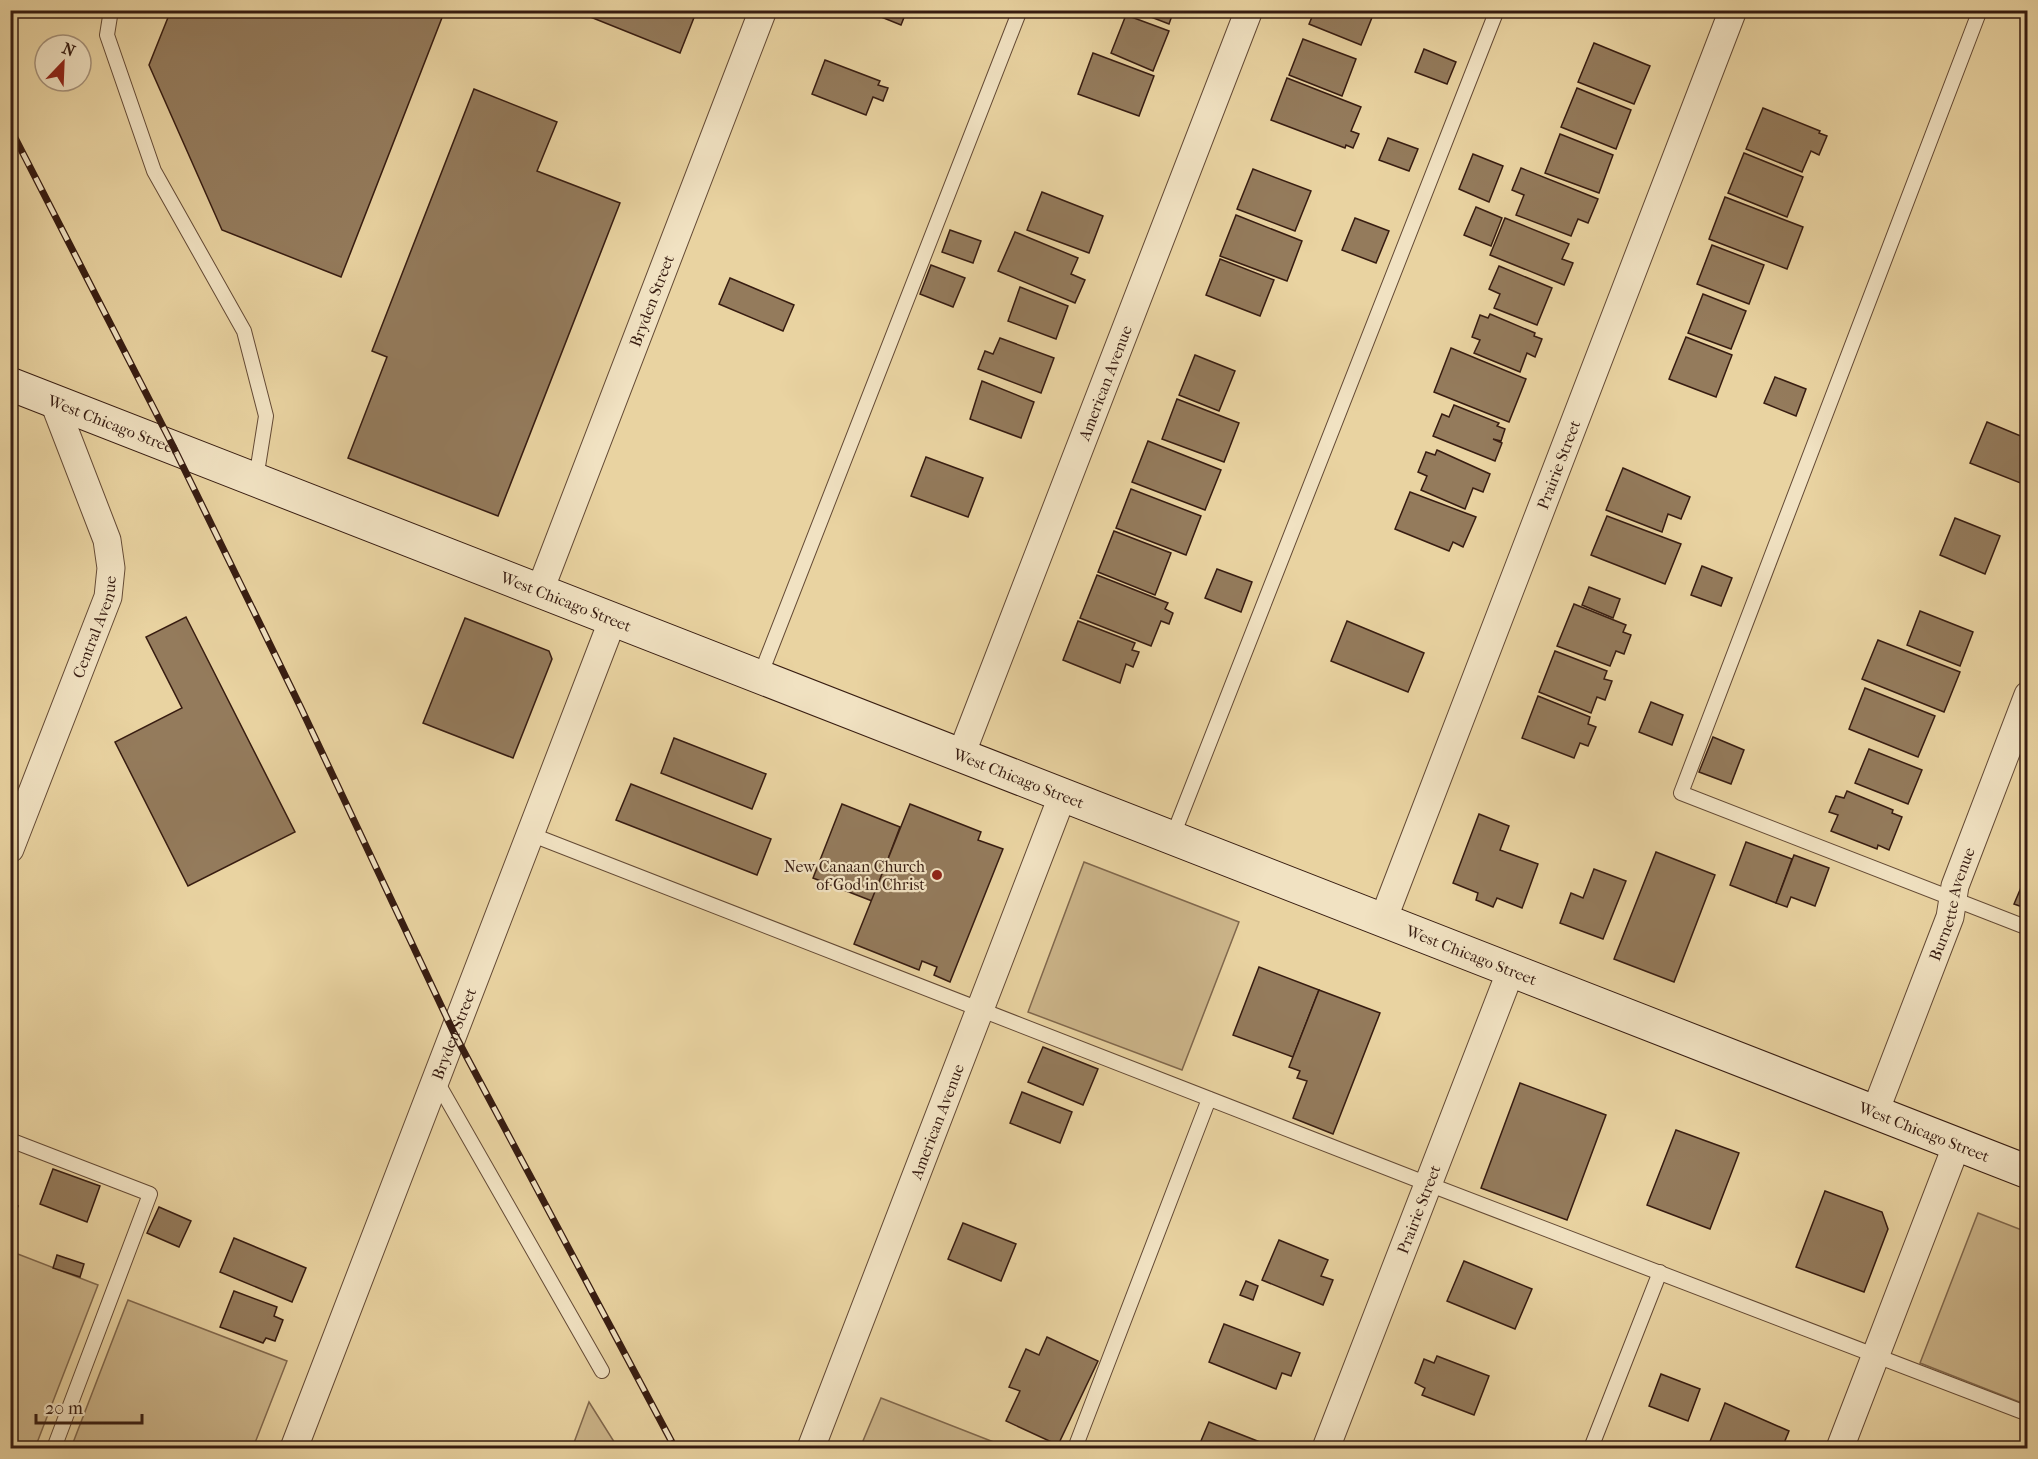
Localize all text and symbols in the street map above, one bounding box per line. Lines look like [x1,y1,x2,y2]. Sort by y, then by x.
north arrow [33,33,93,93]
text: N [59,39,79,61]
street label: Bryden Street [625,252,678,349]
street label: American Avenue [1074,323,1136,444]
street label: West Chicago Street [44,390,182,459]
street label: Prairie Street [1533,417,1584,512]
street label: West Chicago Street [497,567,634,636]
street label: Central Avenue [68,575,120,681]
street label: West Chicago Street [950,744,1087,813]
street label: Burnette Avenue [1925,845,1979,963]
place label: New Canaan Church of God in Christ [784,857,925,894]
marker: New Canaan Church of God in Christ [930,868,944,882]
street label: West Chicago Street [1402,921,1540,989]
street label: Bryden Street [428,985,480,1082]
street label: American Avenue [906,1061,968,1183]
street label: West Chicago Street [1855,1097,1992,1166]
street label: Prairie Street [1393,1162,1445,1257]
scale bar [36,1387,142,1425]
text: 20 m [45,1398,83,1419]

